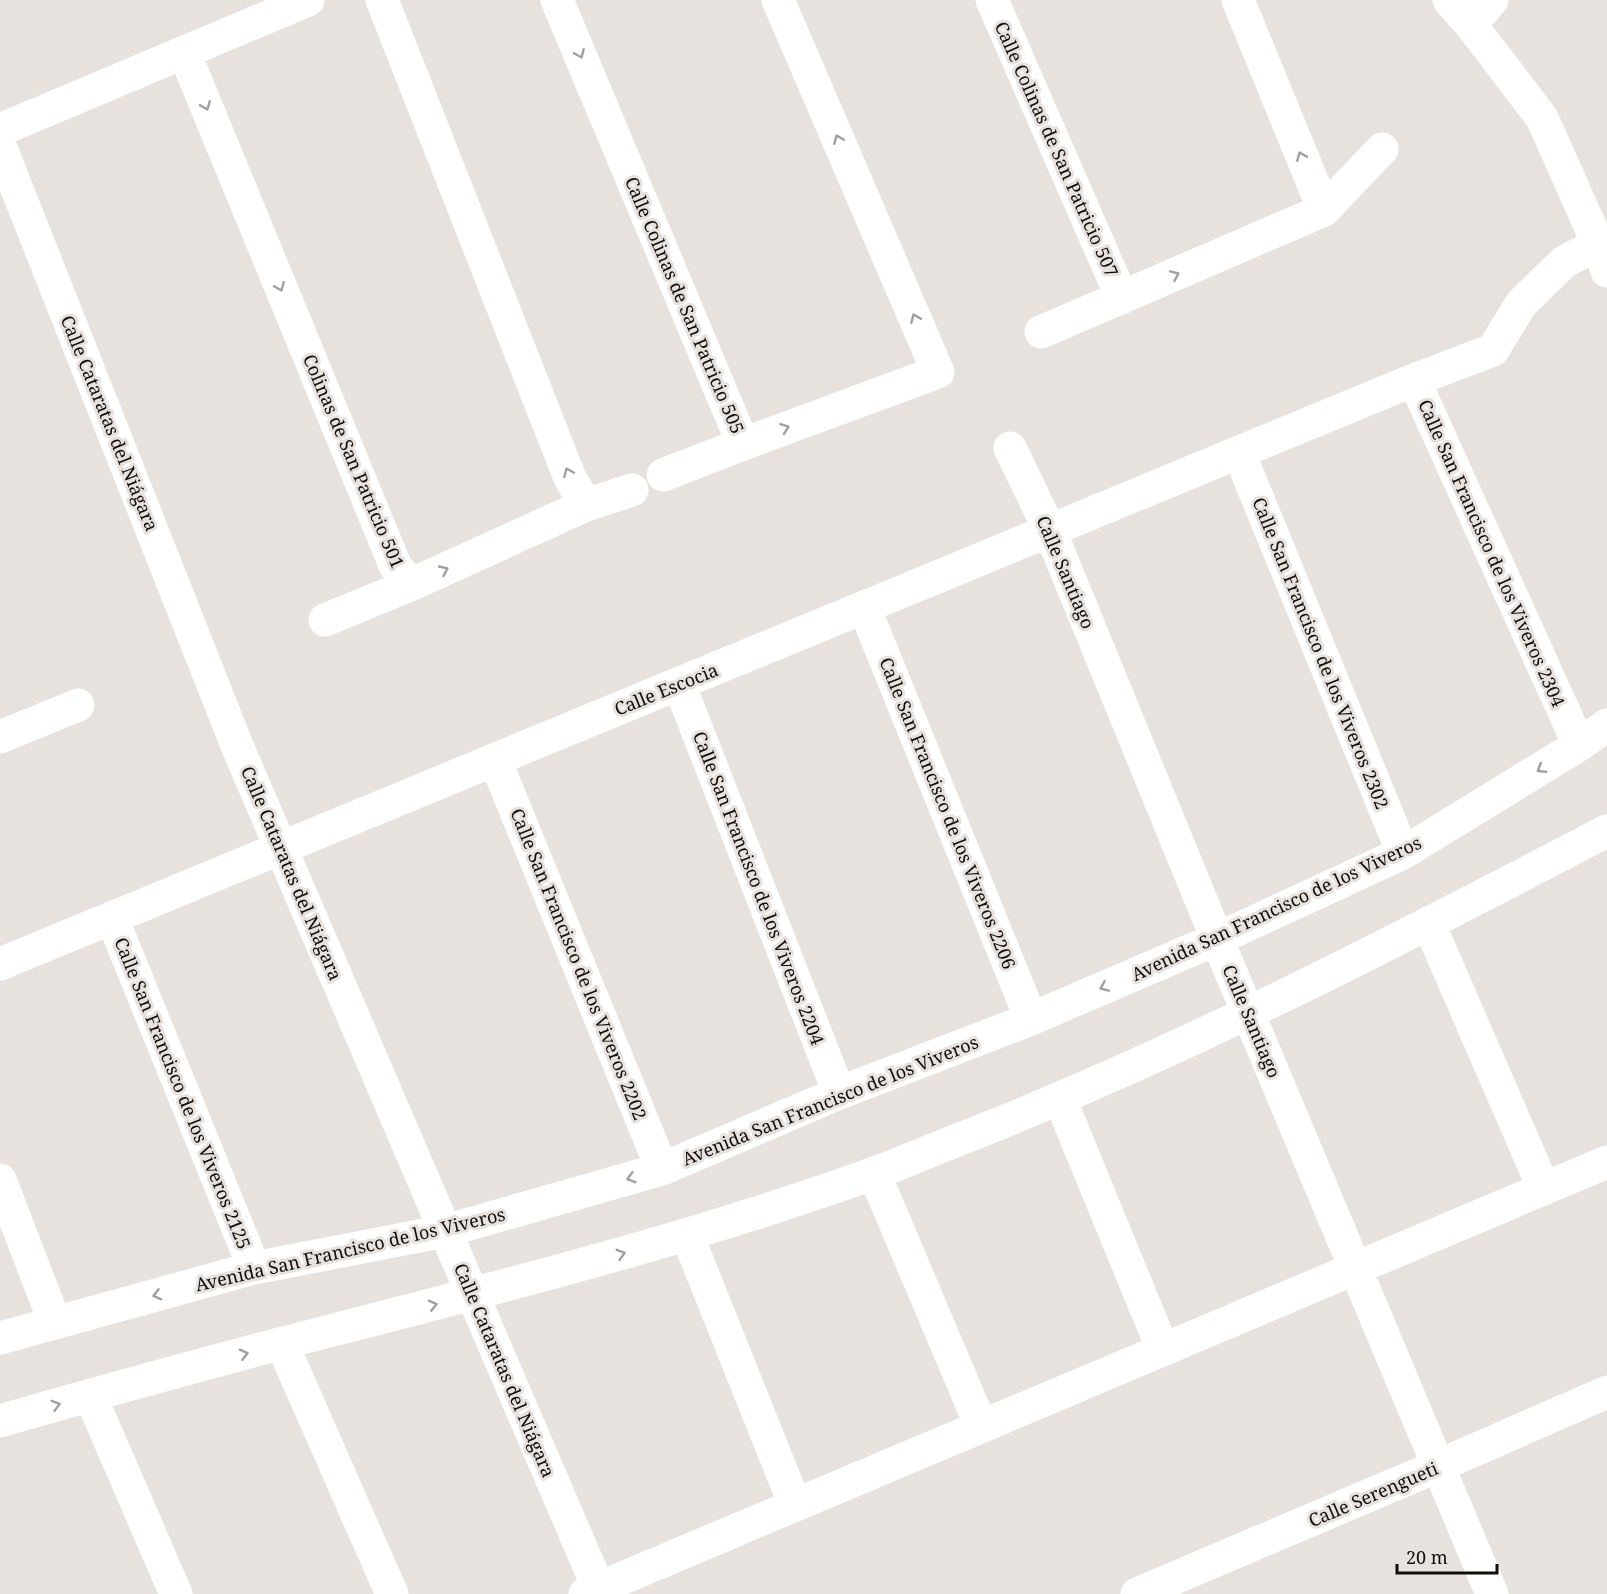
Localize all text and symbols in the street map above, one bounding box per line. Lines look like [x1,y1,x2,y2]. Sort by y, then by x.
street label: Calle Colinas de San Patricio 507 [990,18,1124,280]
one-way arrow [573,48,585,59]
one-way arrow [199,100,211,111]
one-way arrow [833,135,845,146]
one-way arrow [1296,151,1309,161]
street label: Calle Colinas de San Patricio 505 [620,173,750,437]
one-way arrow [1169,270,1180,282]
one-way arrow [273,280,285,291]
street label: Calle Cataratas del Niágara [56,312,164,534]
one-way arrow [910,314,922,325]
street label: Colinas de San Patricio 501 [298,350,410,572]
street label: Calle San Francisco de los Viveros 2304 [1413,396,1571,710]
one-way arrow [780,423,790,436]
one-way arrow [563,467,575,478]
street label: Calle San Francisco de los Viveros 2302 [1247,494,1395,812]
street label: Calle Santiago [1031,512,1101,632]
one-way arrow [437,566,448,578]
street label: Calle San Francisco de los Viveros 2206 [874,654,1022,972]
street label: Calle Escocia [611,657,721,721]
street label: Calle San Francisco de los Viveros 2204 [688,728,830,1048]
one-way arrow [1536,761,1547,772]
street label: Calle Cataratas del Niágara [236,762,348,984]
street label: Calle San Francisco de los Viveros 2202 [505,805,653,1123]
street label: Avenida San Francisco de los Viveros [1127,830,1425,986]
street label: Calle San Francisco de los Viveros 2125 [109,934,257,1252]
street label: Calle Santiago [1217,961,1287,1081]
one-way arrow [1100,980,1111,992]
street label: Avenida San Francisco de los Viveros [678,1029,982,1171]
one-way arrow [627,1171,637,1183]
street label: Avenida San Francisco de los Viveros [193,1202,507,1296]
one-way arrow [616,1249,626,1261]
street label: Calle Cataratas del Niágara [449,1259,561,1481]
one-way arrow [152,1287,162,1300]
one-way arrow [428,1300,438,1313]
one-way arrow [239,1349,249,1361]
one-way arrow [50,1400,61,1412]
street label: Calle Serengueti [1305,1456,1442,1532]
scale bar [1397,1537,1498,1575]
text: 20 m [1406,1545,1448,1569]

